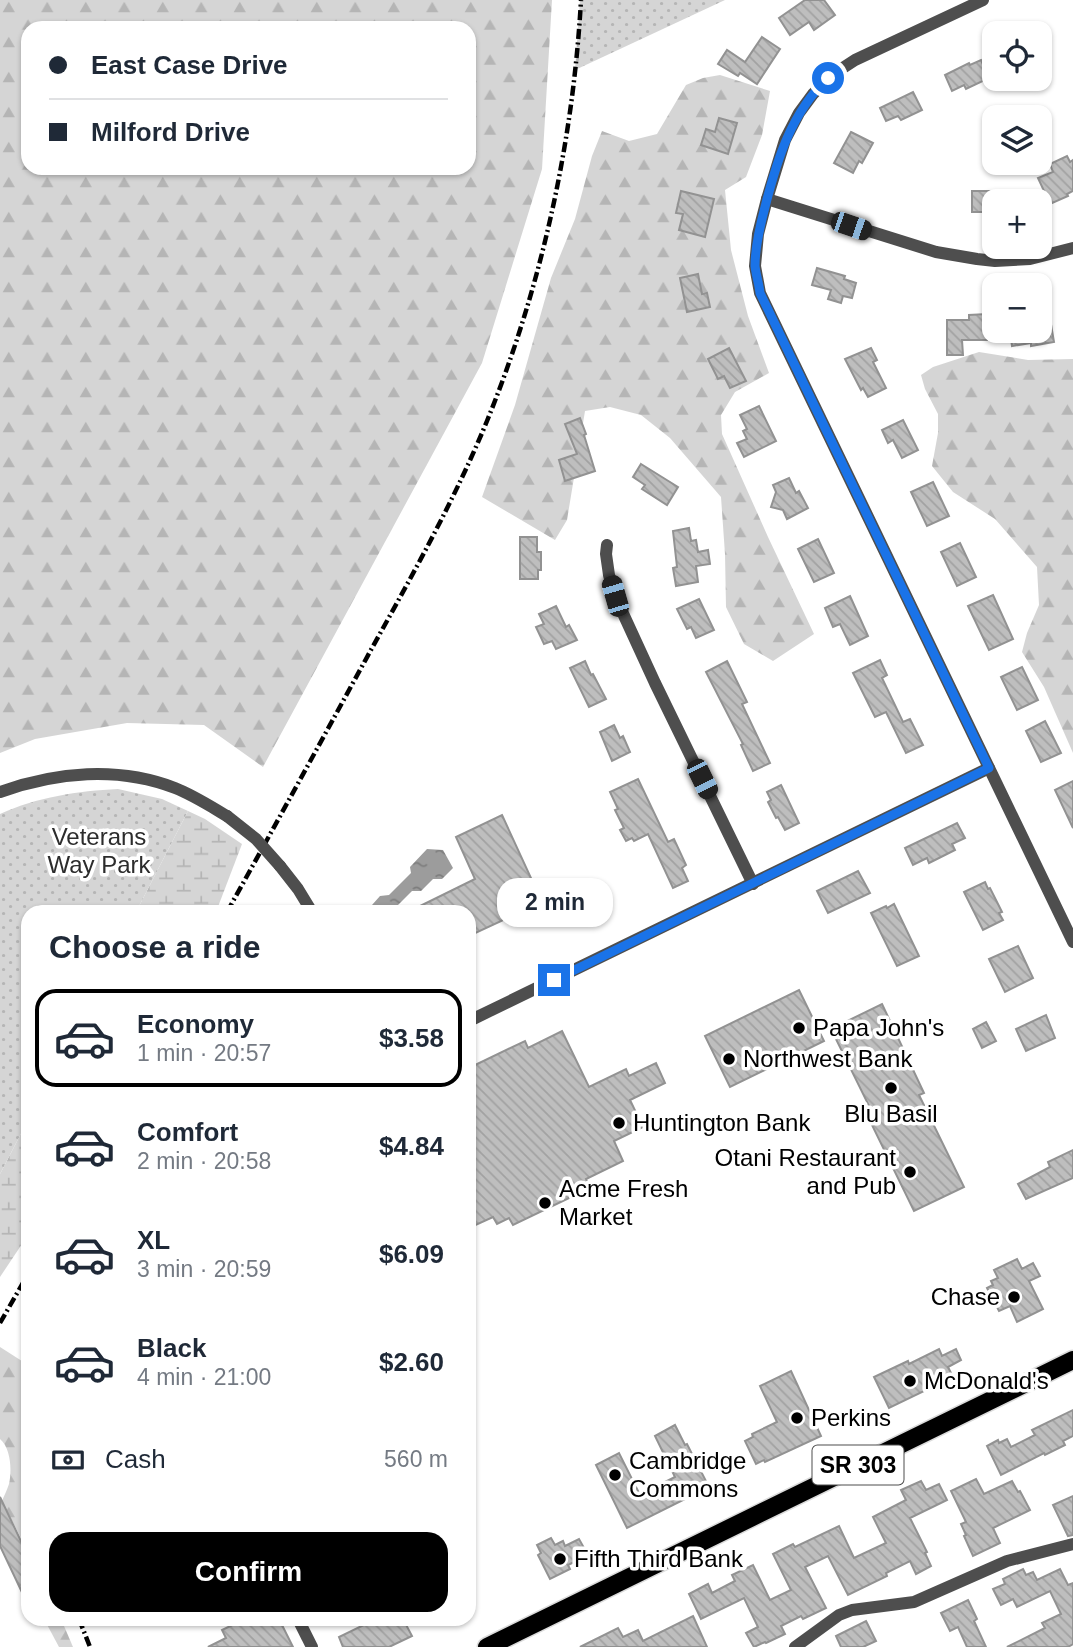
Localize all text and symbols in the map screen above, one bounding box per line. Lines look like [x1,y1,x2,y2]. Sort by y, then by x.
map controls [982,21,1052,343]
button: locate [982,21,1052,91]
text: East Case Drive [91,50,288,80]
route start [812,62,844,94]
button: layers [982,105,1052,175]
text: Milford Drive [91,117,250,147]
button: + [982,189,1052,259]
car [828,209,875,243]
button: − [982,273,1052,343]
car [600,573,631,619]
car [684,756,721,802]
park label: Veterans Way Park [47,823,152,878]
callout: 2 min [496,878,612,928]
text: 2 min [525,889,585,915]
text: Choose a ride [49,929,261,965]
route end [538,964,570,996]
icon: car [53,1007,116,1070]
text: Economy [137,1009,254,1039]
place label: Papa John's [813,1014,944,1041]
marker: Papa John's [791,1020,807,1036]
text: $3.58 [379,1023,444,1053]
text: 1 min · 20:57 [137,1040,271,1066]
place label: Northwest Bank [743,1045,913,1072]
marker: Northwest Bank [721,1051,737,1067]
marker: Blu Basil [883,1080,899,1096]
place label: Blu Basil [844,1100,938,1127]
place label: Huntington Bank [633,1109,811,1136]
icon: car [53,1115,116,1178]
marker: Huntington Bank [611,1115,627,1131]
text: Comfort [137,1117,238,1147]
text: $4.84 [379,1131,444,1161]
place label: Otani Restaurant and Pub [715,1144,896,1199]
text: 2 min · 20:58 [137,1148,271,1174]
marker: Otani Restaurant and Pub [902,1164,918,1180]
place label: Acme Fresh Market [559,1175,688,1230]
marker: Acme Fresh Market [537,1195,553,1211]
icon: car [53,1223,116,1286]
text: XL [137,1225,170,1255]
text: $6.09 [379,1239,444,1269]
text: 3 min · 20:59 [137,1256,271,1282]
place label: Chase [931,1283,1000,1310]
marker: Chase [1006,1289,1022,1305]
icon: car [53,1331,116,1394]
text: Black [137,1333,206,1363]
text: $2.60 [379,1347,444,1377]
text: 4 min · 21:00 [137,1364,271,1390]
place label: McDonald's [924,1367,1049,1394]
marker: McDonald's [902,1373,918,1389]
place label: Perkins [811,1404,891,1431]
marker: Perkins [789,1410,805,1426]
icon: cash [49,1441,87,1479]
text: Cash [105,1444,166,1474]
text: 560 m [384,1446,448,1472]
road number: SR 303 [812,1446,903,1484]
place label: Cambridge Commons [629,1447,746,1502]
marker: Cambridge Commons [607,1467,623,1483]
button: Confirm [49,1532,448,1612]
place label: Fifth Third Bank [574,1545,744,1572]
marker: Fifth Third Bank [552,1551,568,1567]

